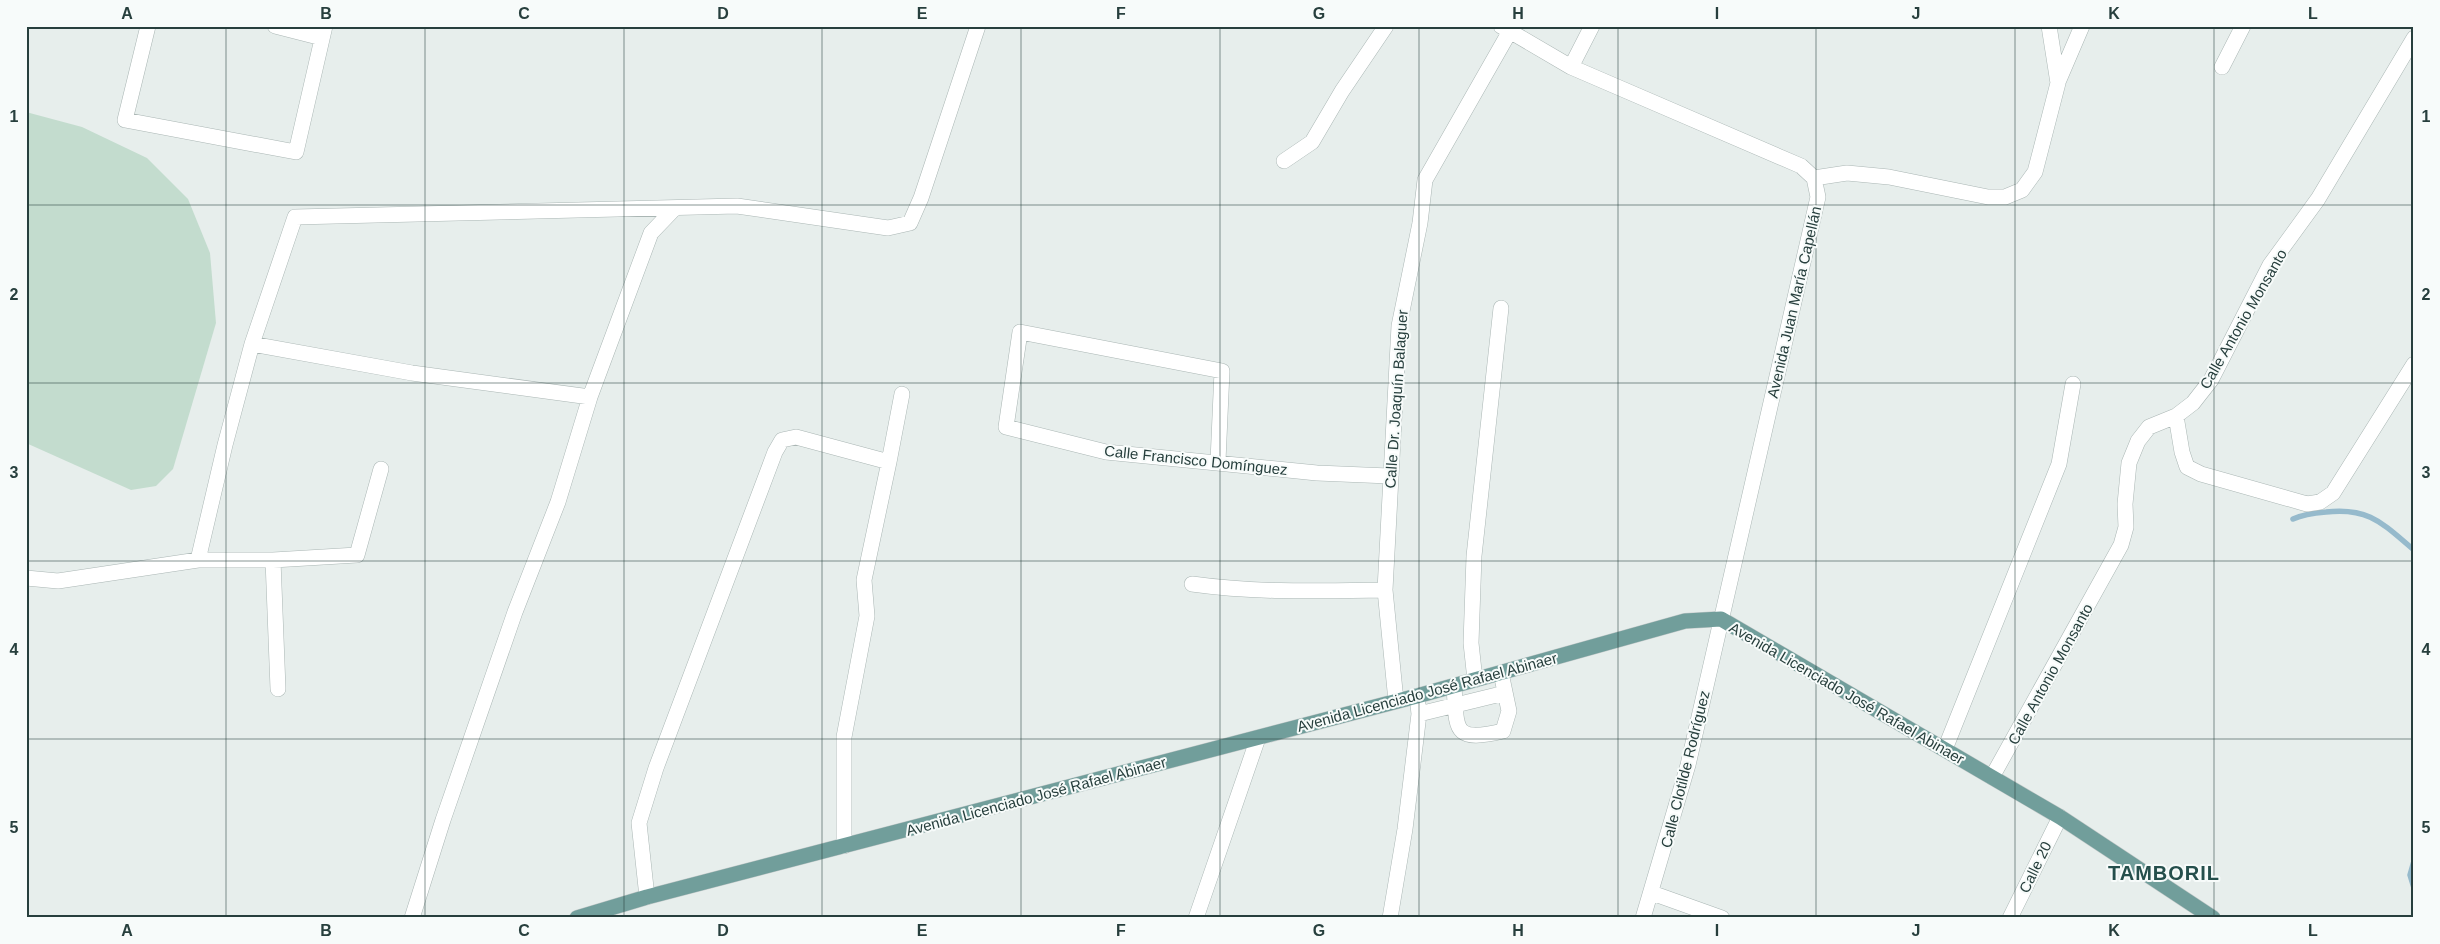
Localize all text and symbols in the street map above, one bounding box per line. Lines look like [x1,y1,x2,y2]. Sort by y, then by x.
text: A [121,5,133,22]
text: B [320,5,332,22]
text: C [518,5,530,22]
text: D [717,5,729,22]
text: E [917,5,928,22]
text: F [1116,5,1126,22]
text: G [1313,5,1325,22]
text: H [1512,5,1524,22]
text: I [1715,5,1719,22]
text: J [1912,5,1920,22]
text: K [2108,5,2120,22]
text: L [2308,5,2318,22]
text: 1 [10,108,19,125]
text: 1 [2422,108,2431,125]
street label: Avenida Juan María Capellán [1764,204,1824,400]
street label: Calle Antonio Monsanto [2196,246,2290,392]
text: 2 [10,286,19,303]
text: 2 [2422,286,2431,303]
street label: Calle Dr. Joaquín Balaguer [1381,309,1411,489]
street label: Calle Francisco Domínguez [1103,442,1289,478]
text: 3 [10,464,19,481]
text: 3 [2422,464,2431,481]
street label: Calle Antonio Monsanto [2004,601,2096,747]
street label: Avenida Licenciado José Rafael Abinaer [1727,619,1967,767]
text: 4 [10,641,19,658]
text: 4 [2422,641,2431,658]
street label: Avenida Licenciado José Rafael Abinaer [1295,649,1559,735]
street label: Calle Clotilde Rodríguez [1657,688,1713,850]
street label: Avenida Licenciado José Rafael Abinaer [904,753,1168,839]
text: 5 [10,819,19,836]
text: 5 [2422,819,2431,836]
street label: Calle 20 [2015,839,2055,895]
district label: TAMBORIL [2108,862,2220,884]
text: A [121,922,133,939]
text: B [320,922,332,939]
text: C [518,922,530,939]
text: D [717,922,729,939]
text: E [917,922,928,939]
text: F [1116,922,1126,939]
text: G [1313,922,1325,939]
text: H [1512,922,1524,939]
text: I [1715,922,1719,939]
text: J [1912,922,1920,939]
text: K [2108,922,2120,939]
text: L [2308,922,2318,939]

